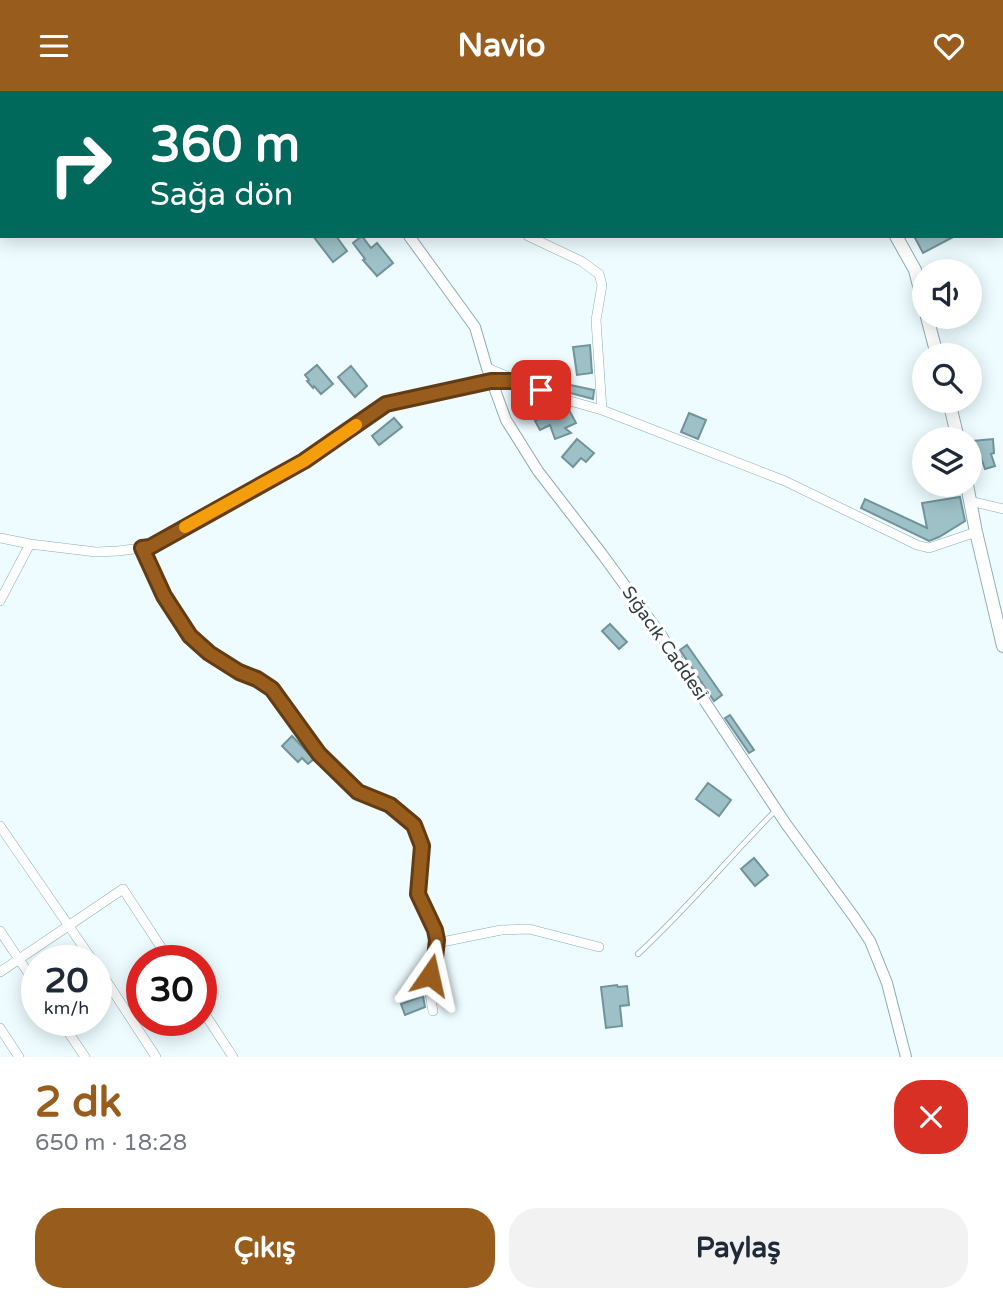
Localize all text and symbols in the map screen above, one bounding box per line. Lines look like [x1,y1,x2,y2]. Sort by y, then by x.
icon: menu [35,27,73,65]
text: Navio [458,27,545,65]
icon: heart [930,27,968,65]
text: 360 m [150,116,300,175]
icon: right [35,119,126,210]
text: Sağa dön [150,176,293,214]
map controls [912,259,982,497]
button: sound [912,259,982,329]
button: search [912,343,982,413]
pin [511,360,571,420]
icon: arrive [522,371,560,409]
button: layers [912,427,982,497]
street label: Sığacık Caddesi [618,582,712,704]
position arrow [393,938,467,1012]
speed limit sign: 30 [126,945,217,1036]
text: 20 [45,960,88,1002]
text: km/h [44,997,89,1019]
text: 2 dk [35,1077,122,1128]
button: close [894,1080,968,1154]
text: 650 m · 18:28 [35,1129,187,1157]
button: Çıkış [35,1208,495,1288]
button: Paylaş [509,1208,968,1288]

